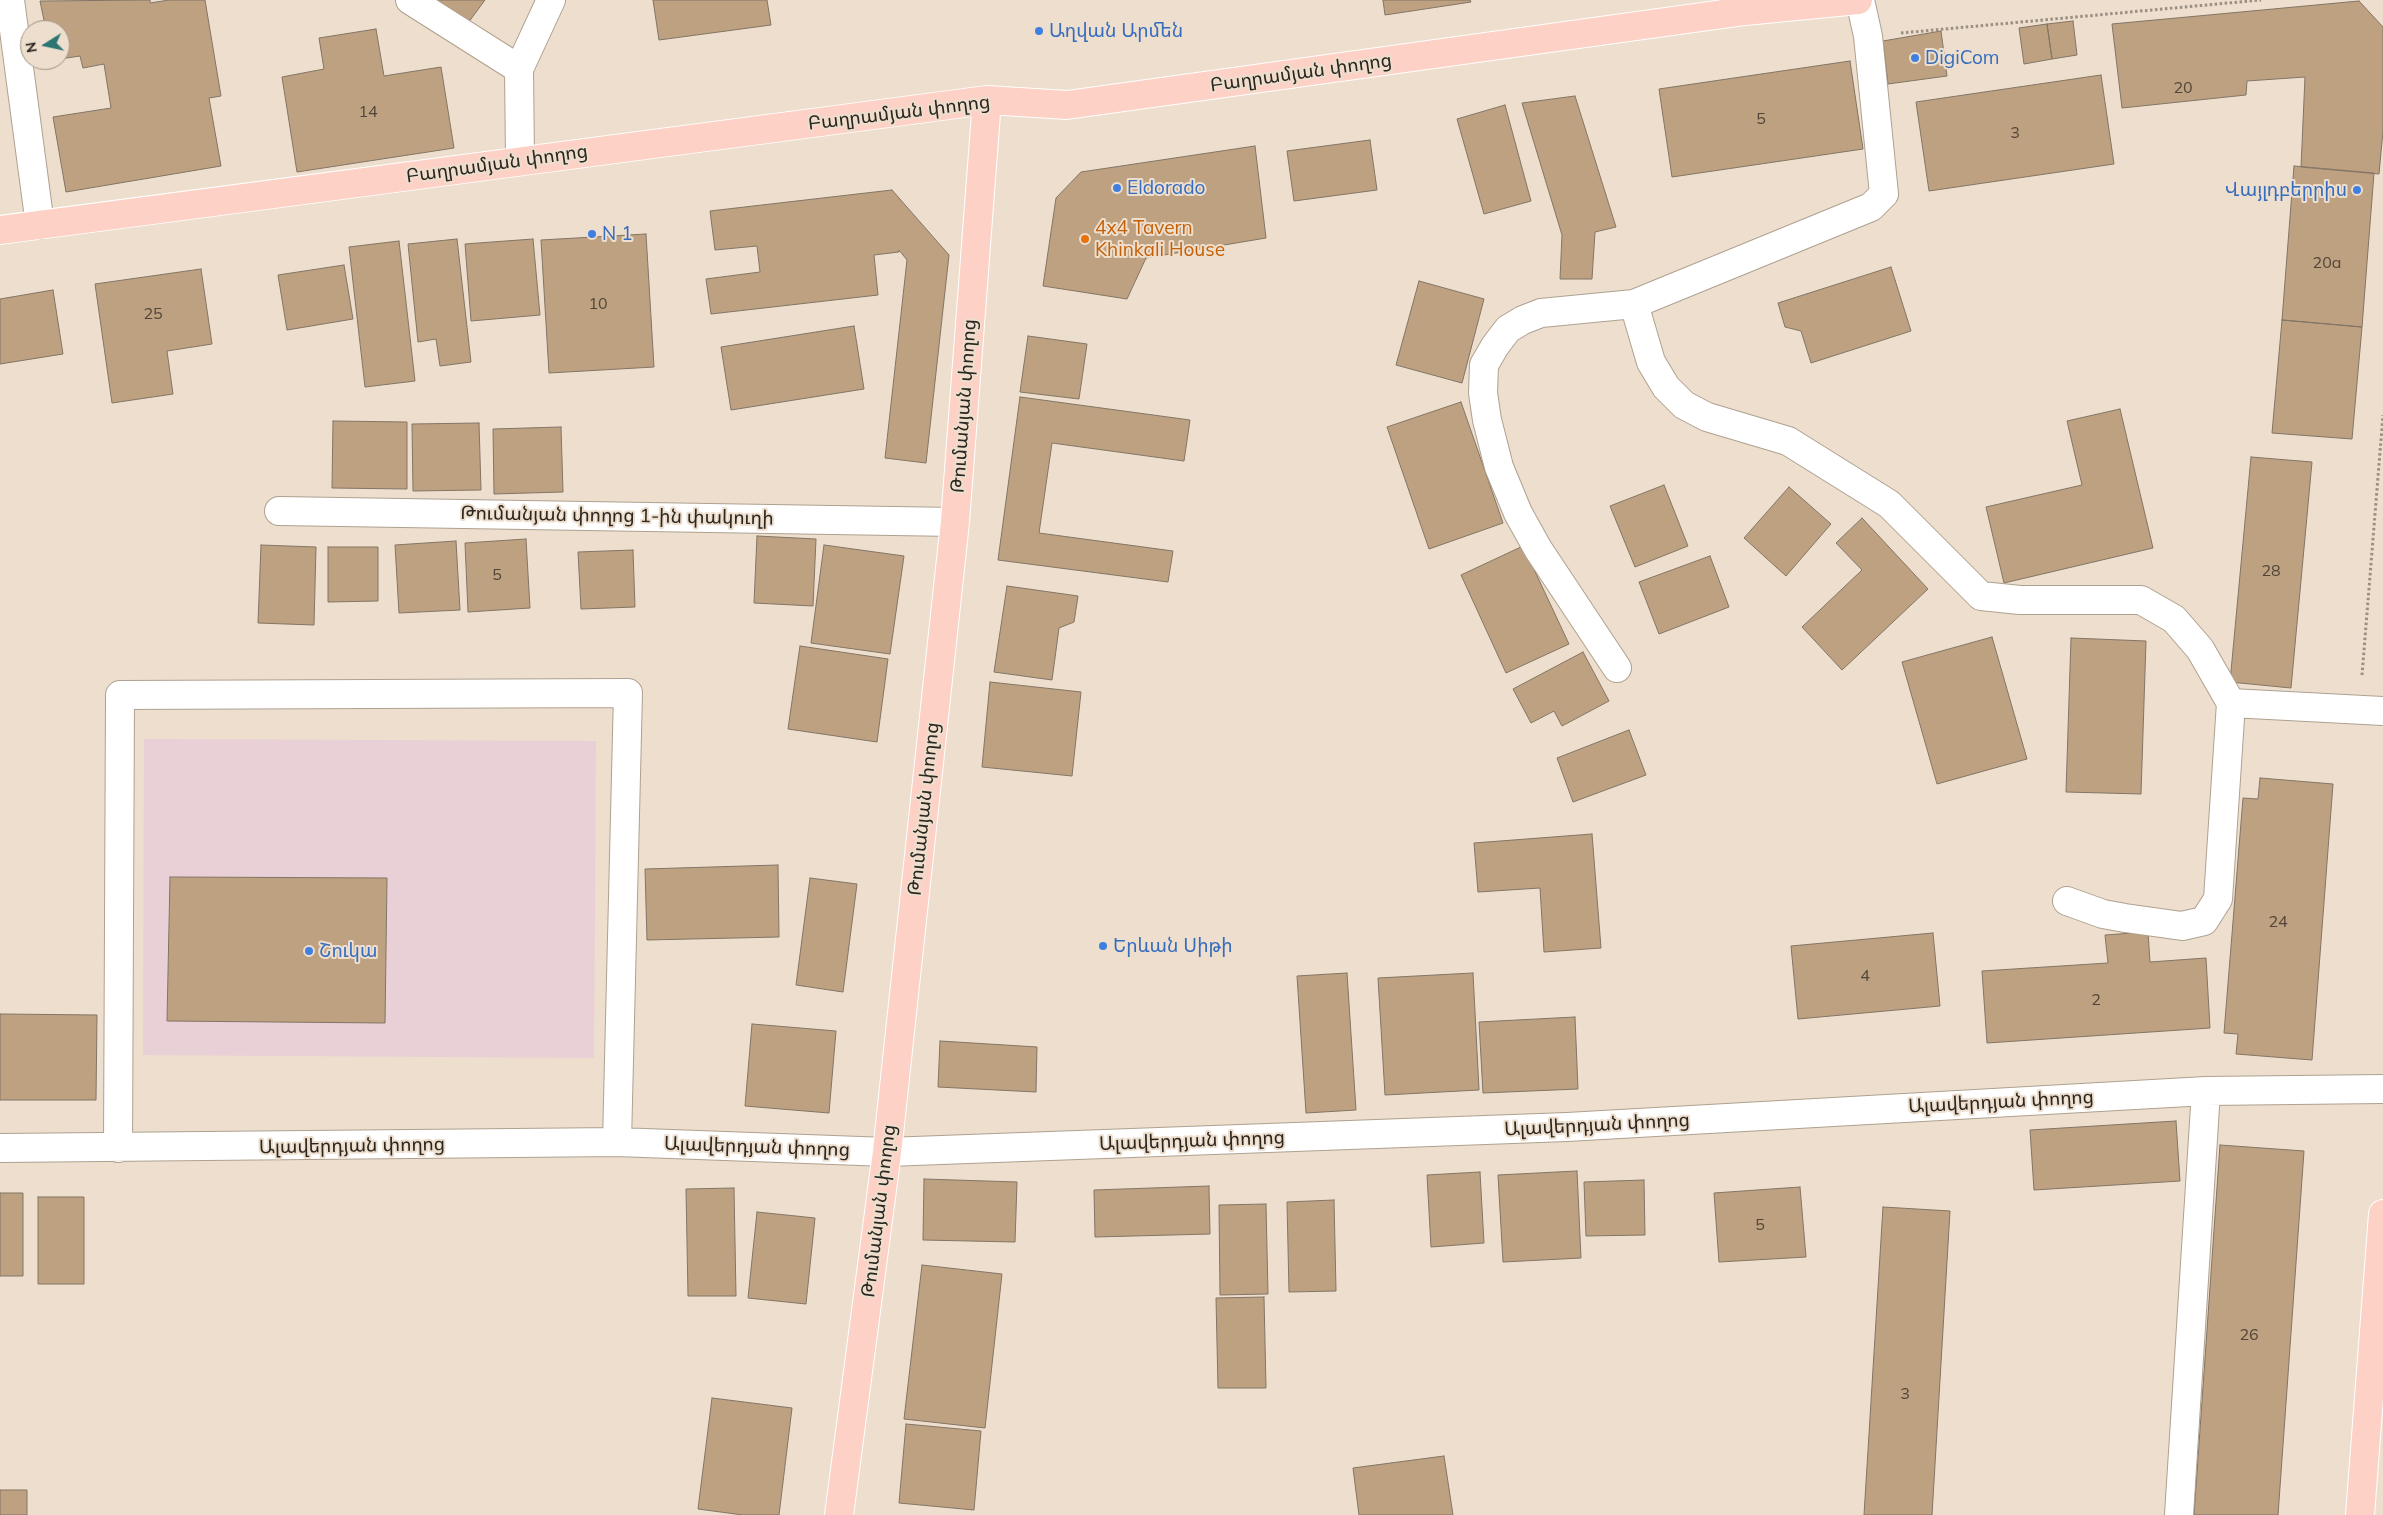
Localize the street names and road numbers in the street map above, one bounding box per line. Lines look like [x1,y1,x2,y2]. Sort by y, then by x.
street label: Բաղրամյան փողոց [1209,49,1393,97]
street label: Բաղրամյան փողոց [807,91,991,135]
street label: Բաղրամյան փողոց [405,140,589,188]
street label: Թումանյան փողոց [947,318,981,494]
street label: Թումանյան փողոց 1-ին փակուղի [460,502,774,530]
street label: Թումանյան փողոց [904,721,944,897]
street label: Ալավերդյան փողոց [1908,1086,2094,1118]
street label: Ալավերդյան փողոց [1504,1109,1690,1141]
street label: Թումանյան փողոց [857,1123,901,1299]
street label: Ալավերդյան փողոց [1099,1126,1285,1156]
street label: Ալավերդյան փողոց [664,1132,850,1162]
street label: Ալավերդյան փողոց [259,1133,445,1159]

